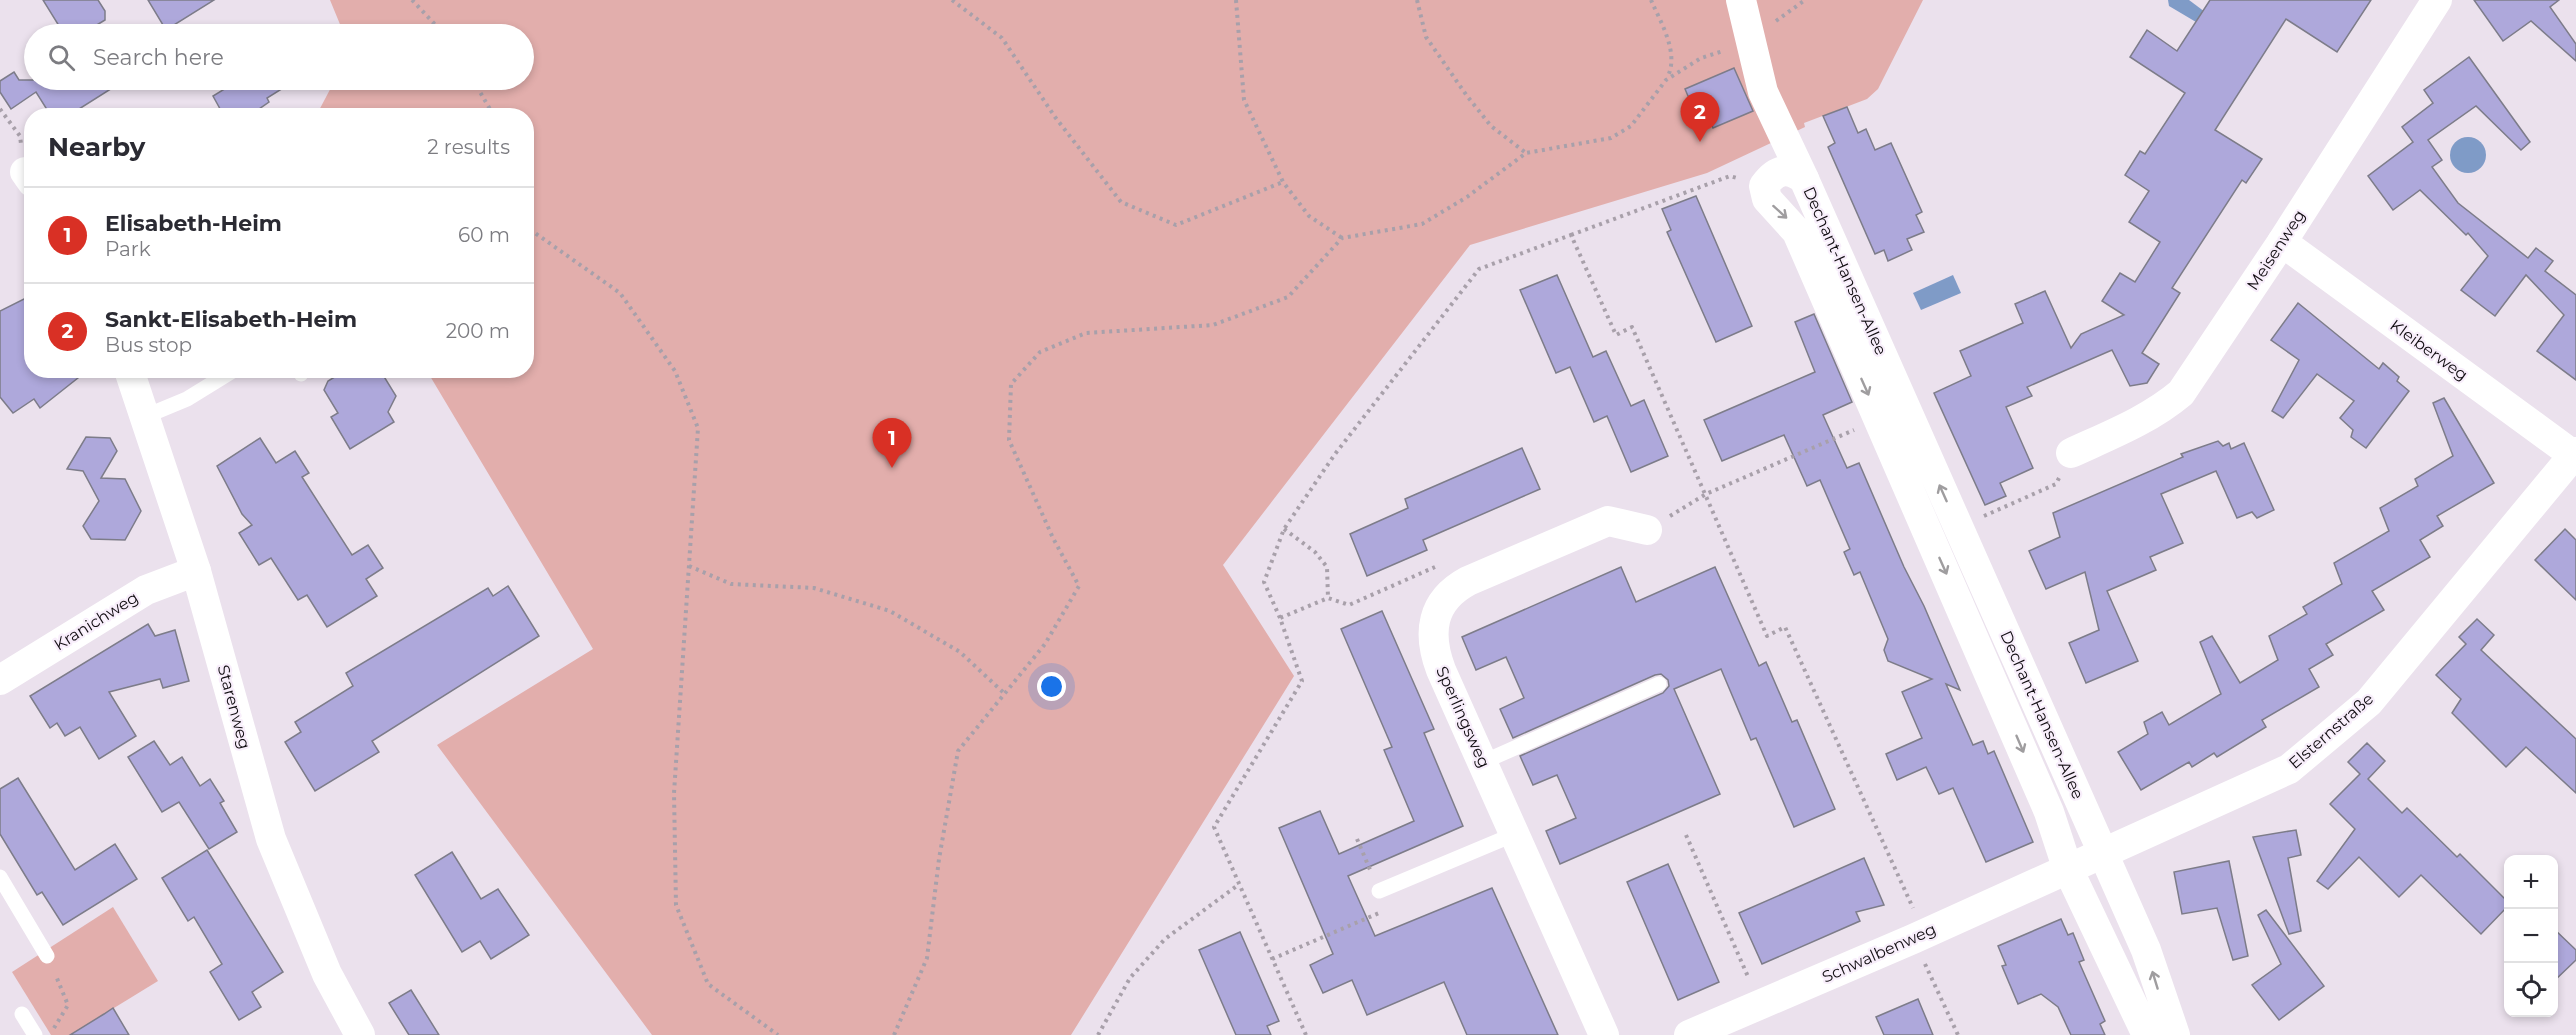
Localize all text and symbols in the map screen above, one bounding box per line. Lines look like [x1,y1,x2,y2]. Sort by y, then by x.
search box [24,24,534,90]
icon: search [45,41,78,74]
text: Search here [93,44,224,71]
pin: 2 [1680,92,1720,142]
text: Nearby [48,131,145,163]
text: 2 results [427,135,510,159]
street label: Dechant-Hansen-Allee [1799,184,1891,358]
one-way arrow [1773,205,1788,219]
street label: Meisenweg [2243,206,2309,294]
text: Elisabeth-Heim [105,210,282,237]
text: 1 [64,223,71,247]
text: 60 m [458,223,510,247]
text: Park [105,237,151,261]
text: Sankt-Elisabeth-Heim [105,306,357,333]
street label: Kleiberweg [2386,315,2472,385]
text: 2 [62,319,73,343]
text: 200 m [446,319,510,343]
text: Bus stop [105,333,192,357]
one-way arrow [1860,377,1871,395]
pin: 1 [872,418,912,468]
one-way arrow [1937,485,1949,503]
one-way arrow [1938,556,1949,574]
street label: Kranichweg [50,588,142,654]
street label: Dechant-Hansen-Allee [1996,628,2088,802]
street label: Starenweg [214,663,254,751]
street label: Sperlingsweg [1432,663,1494,771]
your location [1037,672,1066,701]
street label: Elsternstraße [2285,689,2377,773]
one-way arrow [2015,735,2027,753]
map controls [2504,855,2558,1017]
button: + [2504,855,2558,909]
button: − [2504,909,2558,963]
street label: Schwalbenweg [1819,919,1939,987]
button: locate [2504,963,2558,1017]
one-way arrow [2149,971,2160,990]

